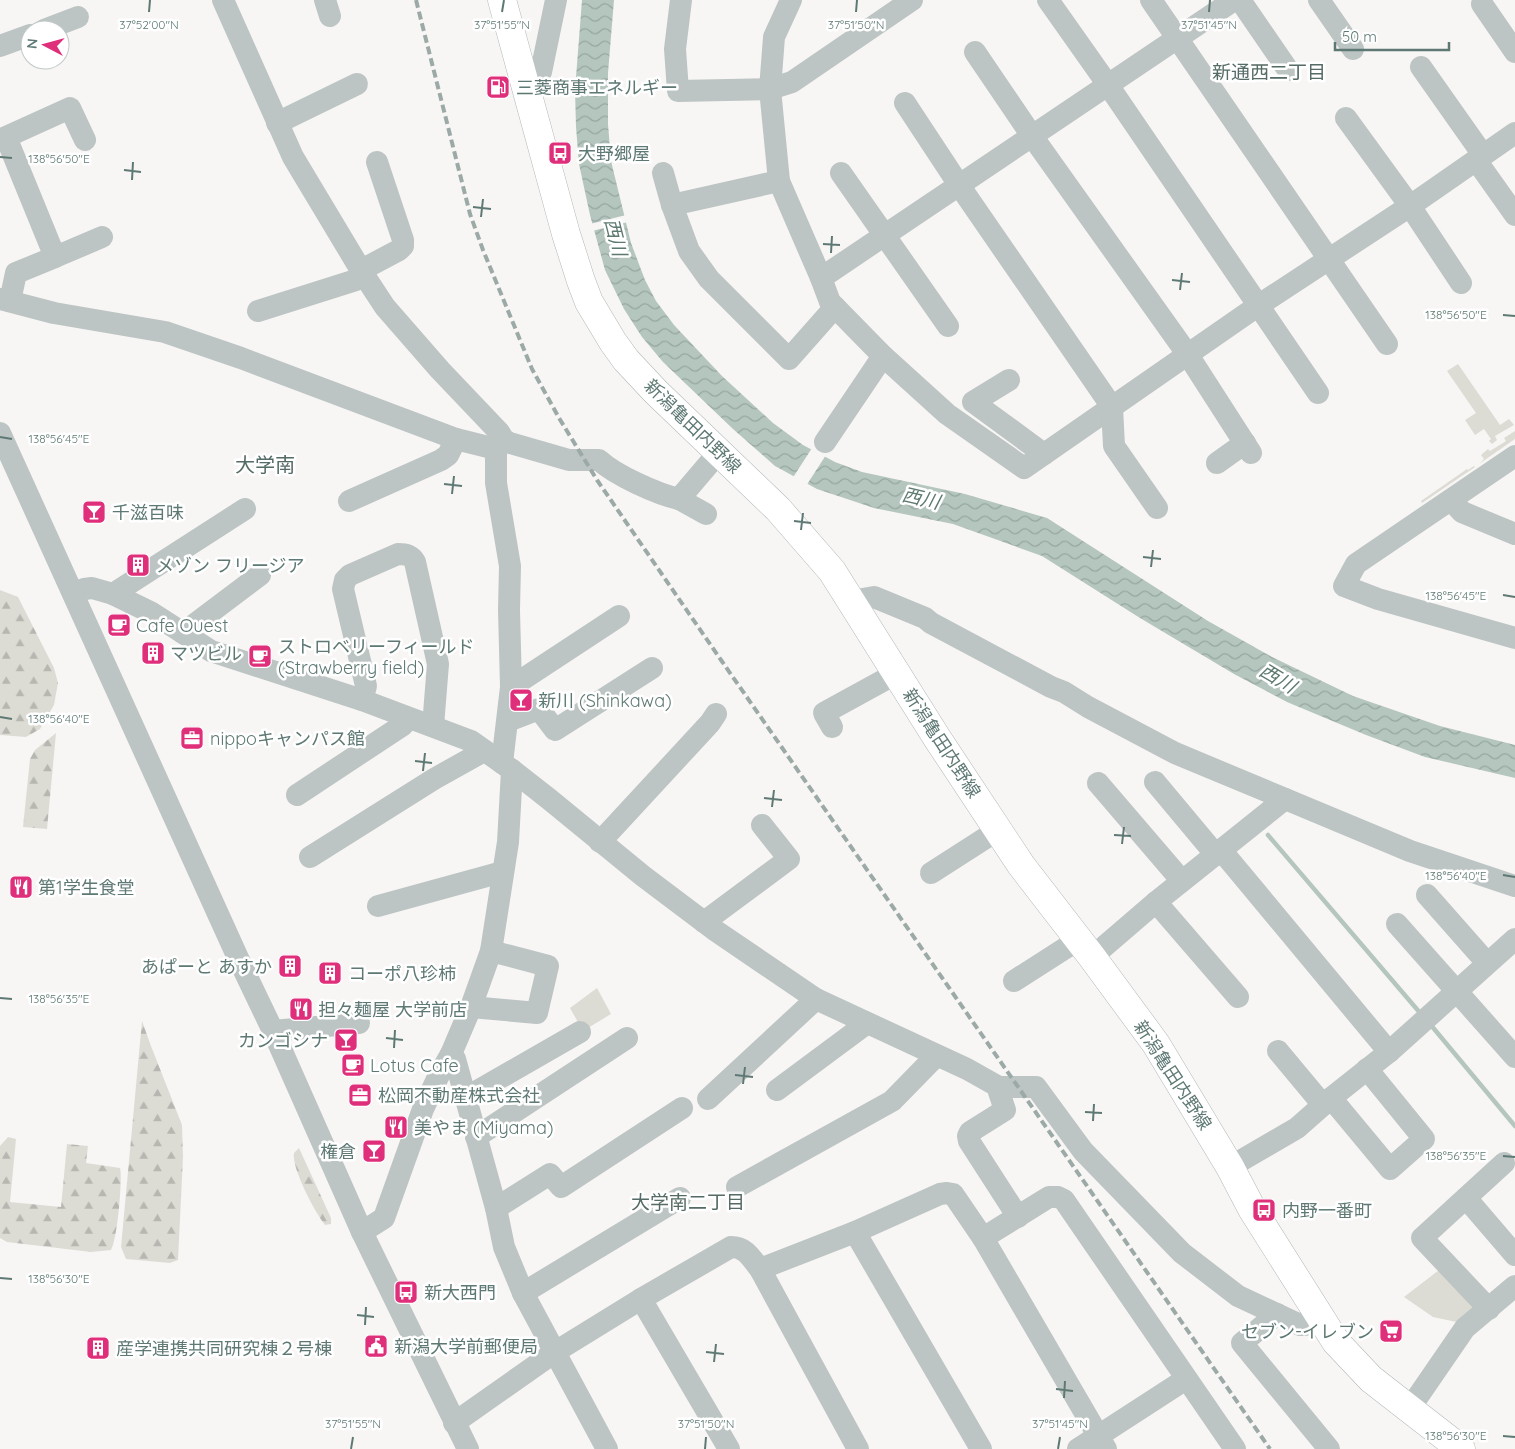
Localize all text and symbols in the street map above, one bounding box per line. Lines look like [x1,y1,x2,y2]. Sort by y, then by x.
text: 37°52'00"N [119,17,179,32]
text: 37°51'55"N [474,17,530,32]
text: 37°51'50"N [828,17,884,32]
text: 37°51'45"N [1181,17,1237,32]
north arrow [20,20,70,70]
scale bar [1335,20,1449,52]
text: 50 m [1342,27,1377,46]
text: N [23,38,42,50]
district label: 新通西二丁目 [1212,60,1326,84]
fuel station icon: 三菱商事エネルギー [485,74,511,100]
place label: 三菱商事エネルギー [516,76,678,99]
bus stop icon: 大野郷屋 [547,140,573,166]
place label: 大野郷屋 [578,142,650,165]
text: 138°56'50"E [28,151,90,166]
water label: 西川 [600,216,633,260]
text: 138°56'50"E [1425,307,1487,322]
street label: 新潟亀田内野線 [640,374,746,478]
text: 138°56'45"E [29,431,90,446]
district label: 大学南 [235,452,295,477]
water label: 西川 [900,482,944,514]
bar icon: 千滋百味 [81,499,107,525]
place label: 千滋百味 [112,501,184,524]
building icon: メゾン フリージア [125,552,151,578]
place label: メゾン フリージア [156,554,305,577]
text: 138°56'45"E [1426,588,1487,603]
cafe icon: Cafe Ouest [106,612,132,638]
place label: Cafe Ouest [136,614,228,637]
place label: ストロベリーフィールド (Strawberry field) [278,635,475,679]
building icon: マツビル [140,640,166,666]
place label: マツビル [170,642,242,665]
cafe icon: ストロベリーフィールド (Strawberry field) [247,643,273,669]
water label: 西川 [1256,658,1302,699]
street label: 新潟亀田内野線 [898,684,986,802]
bar icon: 新川 (Shinkawa) [508,687,534,713]
place label: 新川 (Shinkawa) [538,689,672,712]
text: 138°56'40"E [28,711,90,726]
office icon: nippoキャンパス館 [179,725,205,751]
place label: nippoキャンパス館 [210,727,365,750]
text: 138°56'40"E [1425,868,1487,883]
restaurant icon: 第1学生食堂 [8,874,34,900]
place label: 第1学生食堂 [38,876,135,899]
building icon: あぱーと あすか [277,953,303,979]
place label: あぱーと あすか [141,955,272,978]
building icon: コーポ八珍柿 [317,960,343,986]
place label: コーポ八珍柿 [348,962,456,985]
text: 138°56'35"E [29,991,90,1006]
restaurant icon: 担々麺屋 大学前店 [288,996,314,1022]
place label: 担々麺屋 大学前店 [318,998,467,1021]
street label: 新潟亀田内野線 [1129,1016,1217,1134]
bar icon: カンゴシナ [333,1027,359,1053]
place label: カンゴシナ [238,1029,328,1052]
cafe icon: Lotus Cafe [340,1052,366,1078]
place label: Lotus Cafe [370,1054,459,1077]
office icon: 松岡不動産株式会社 [347,1082,373,1108]
place label: 松岡不動産株式会社 [378,1084,540,1107]
restaurant icon: 美やま (Miyama) [383,1114,409,1140]
place label: 美やま (Miyama) [414,1116,554,1139]
bar icon: 権倉 [361,1138,387,1164]
place label: 権倉 [320,1140,356,1163]
text: 138°56'35"E [1426,1148,1487,1163]
district label: 大学南二丁目 [631,1190,745,1214]
bus stop icon: 内野一番町 [1251,1197,1277,1223]
place label: 内野一番町 [1282,1199,1372,1222]
text: 138°56'30"E [28,1271,90,1286]
bus stop icon: 新大西門 [393,1279,419,1305]
place label: 新大西門 [424,1281,496,1304]
supermarket icon: セブン-イレブン [1378,1318,1404,1344]
place label: セブン-イレブン [1241,1320,1374,1343]
public building icon: 新潟大学前郵便局 [363,1333,389,1359]
building icon: 産学連携共同研究棟２号棟 [85,1335,111,1361]
place label: 新潟大学前郵便局 [394,1335,538,1358]
place label: 産学連携共同研究棟２号棟 [116,1337,332,1360]
text: 37°51'55"N [325,1416,381,1431]
text: 37°51'50"N [678,1416,734,1431]
text: 37°51'45"N [1032,1416,1088,1431]
text: 138°56'30"E [1425,1428,1487,1443]

